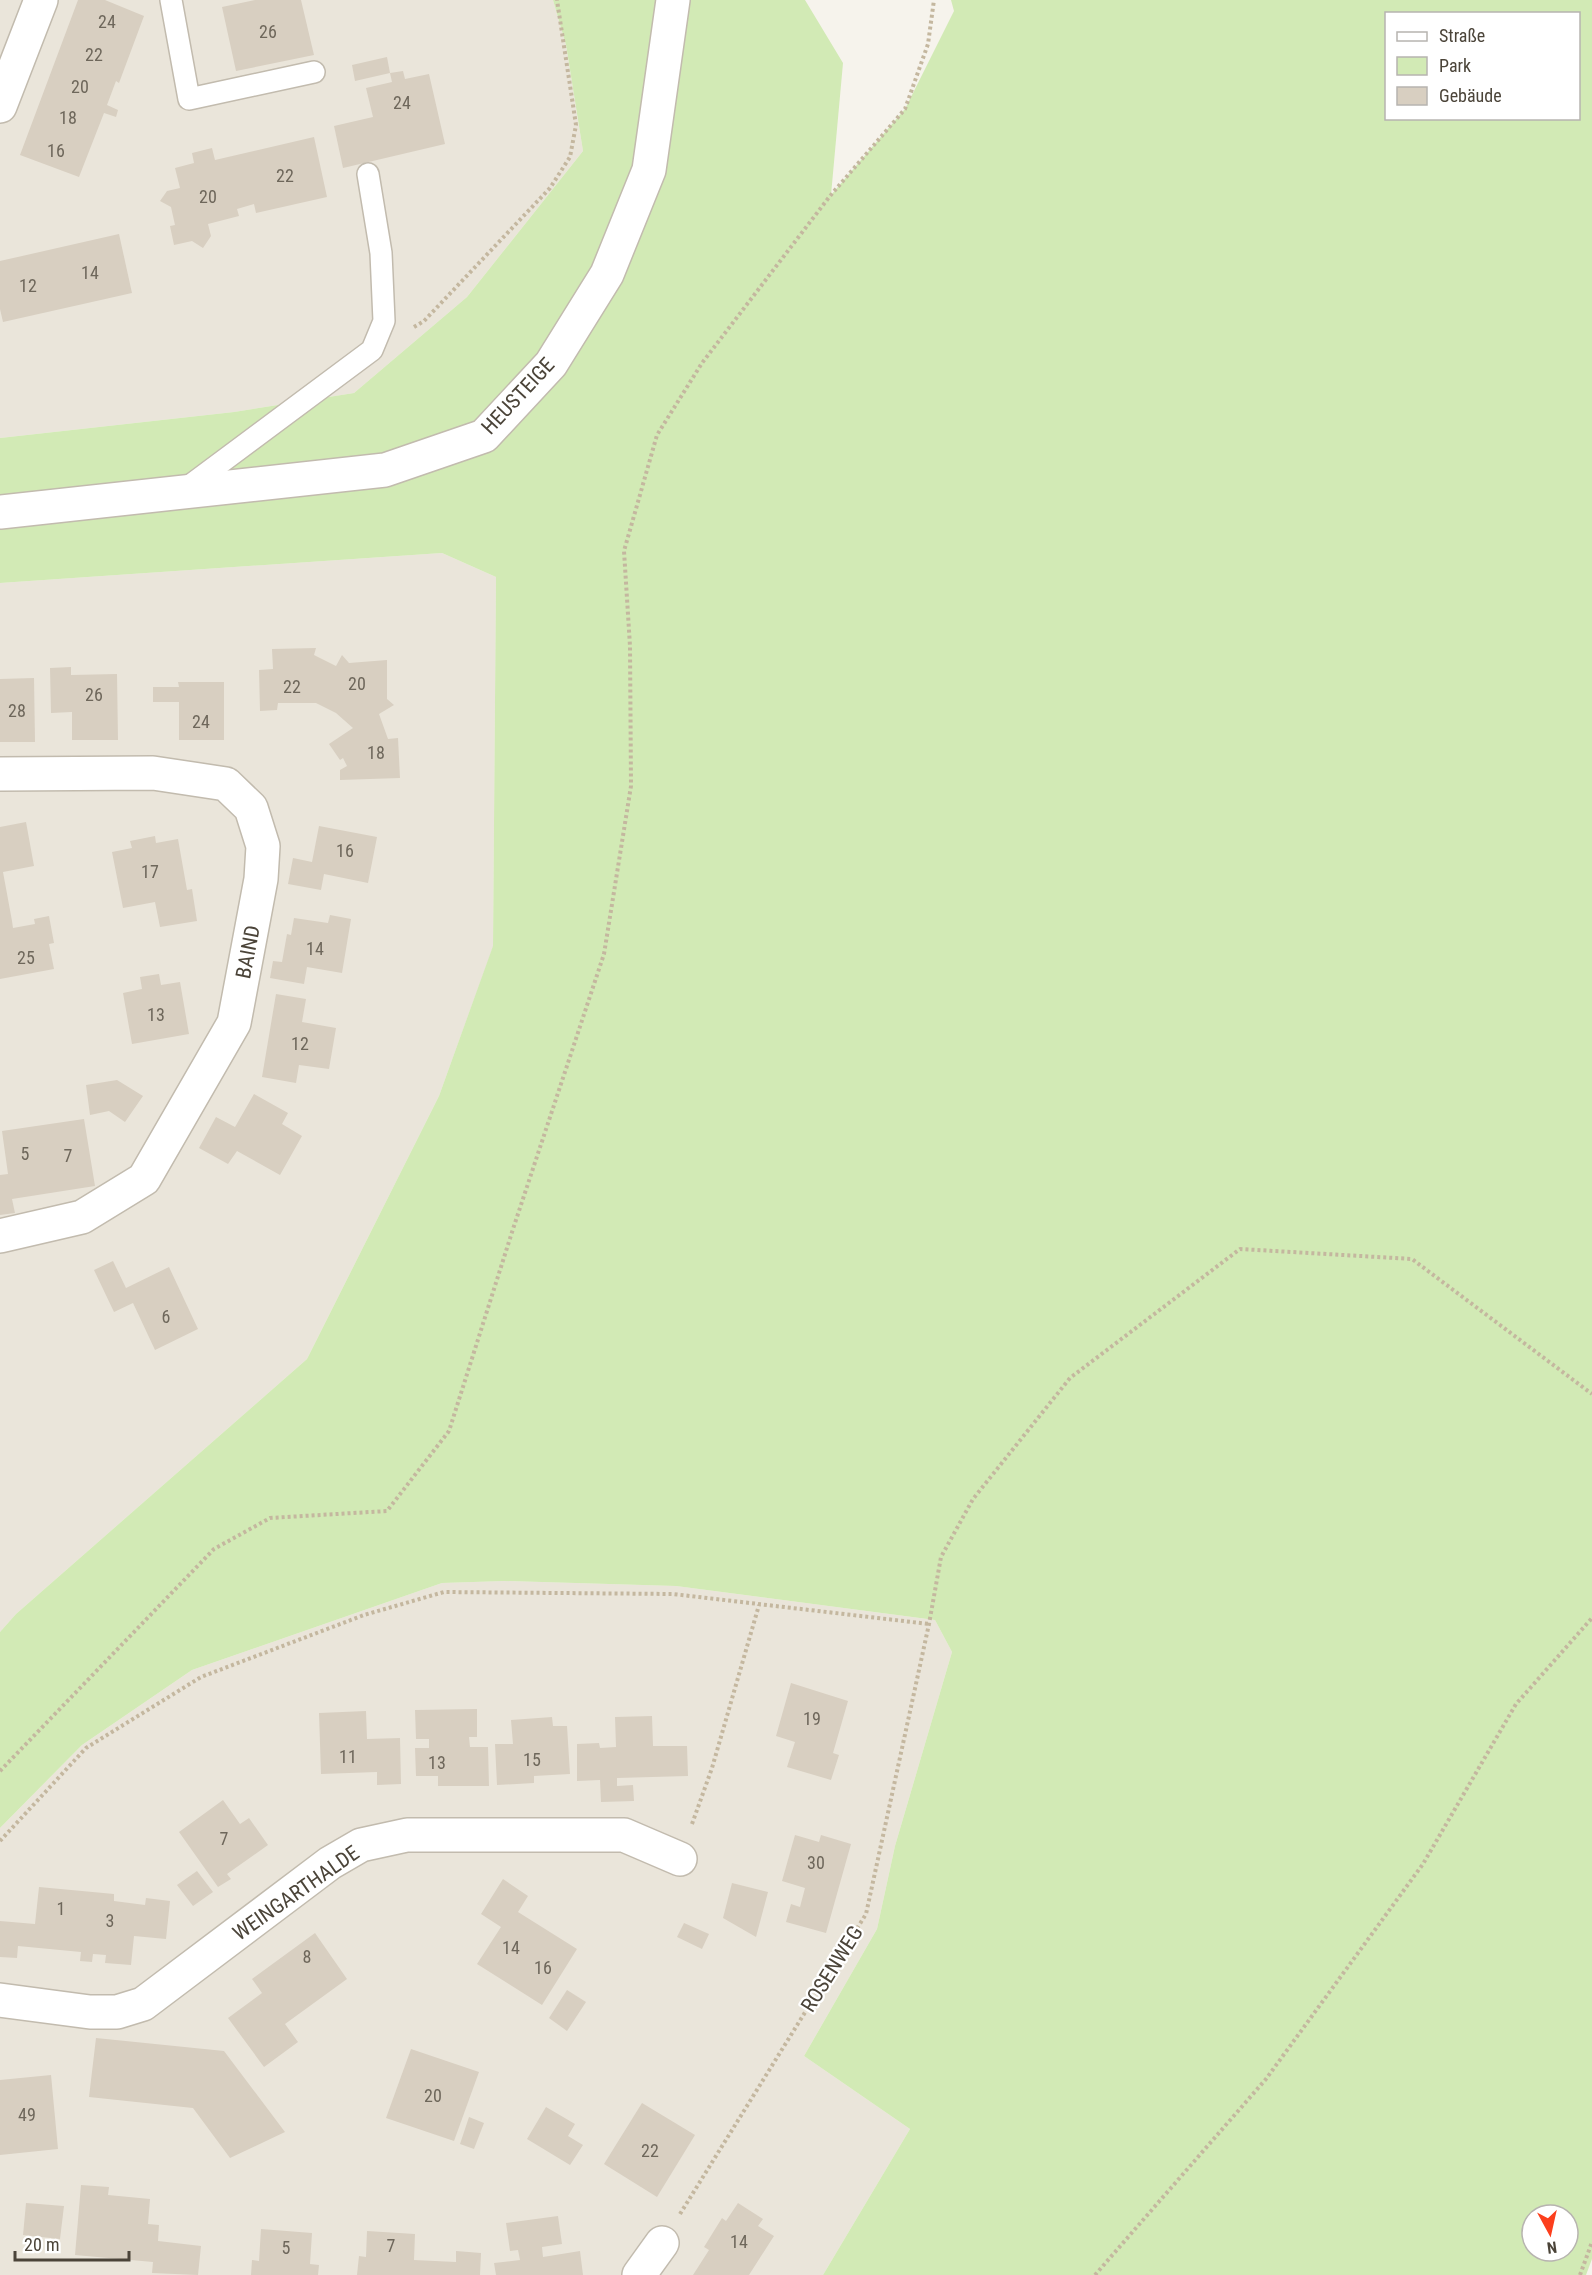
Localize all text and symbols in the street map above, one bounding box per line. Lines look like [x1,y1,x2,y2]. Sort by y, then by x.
house number: 24 [98,11,116,32]
legend [1385,12,1580,120]
house number: 26 [259,21,277,42]
text: Straße [1439,25,1485,46]
house number: 22 [85,44,103,65]
text: Park [1439,55,1471,76]
house number: 20 [71,76,89,97]
text: Gebäude [1439,85,1502,106]
house number: 24 [393,92,411,113]
house number: 18 [59,107,77,128]
house number: 16 [47,140,65,161]
house number: 22 [276,165,294,186]
house number: 20 [199,186,217,207]
house number: 14 [81,262,99,283]
house number: 12 [19,275,37,296]
street label: HEUSTEIGE [477,353,559,439]
house number: 20 [348,673,366,694]
house number: 22 [283,676,301,697]
house number: 26 [85,684,103,705]
house number: 28 [8,700,26,721]
house number: 24 [192,711,210,732]
house number: 18 [367,742,385,763]
house number: 16 [336,840,354,861]
house number: 17 [141,861,159,882]
street label: BAIND [231,923,265,981]
house number: 14 [306,938,324,959]
house number: 25 [17,947,35,968]
house number: 13 [147,1004,165,1025]
house number: 12 [291,1033,309,1054]
house number: 5 [21,1143,30,1164]
house number: 7 [64,1145,73,1166]
house number: 6 [162,1306,170,1327]
house number: 19 [803,1708,821,1729]
house number: 11 [339,1746,357,1767]
house number: 15 [523,1749,541,1770]
house number: 13 [428,1752,446,1773]
house number: 7 [220,1828,229,1849]
street label: WEINGARTHALDE [228,1841,364,1945]
house number: 30 [807,1852,825,1873]
house number: 1 [57,1898,65,1919]
house number: 3 [106,1910,114,1931]
street label: ROSENWEG [796,1922,868,2016]
house number: 14 [502,1937,520,1958]
house number: 8 [303,1946,311,1967]
house number: 16 [534,1957,552,1978]
house number: 20 [424,2085,442,2106]
house number: 49 [18,2104,36,2125]
house number: 22 [641,2140,659,2161]
north arrow [1520,2203,1580,2263]
scale bar [15,2224,129,2262]
house number: 14 [730,2231,748,2252]
text: 20 m [24,2234,59,2255]
house number: 7 [387,2235,396,2256]
house number: 5 [282,2237,291,2258]
text: N [1546,2237,1558,2257]

